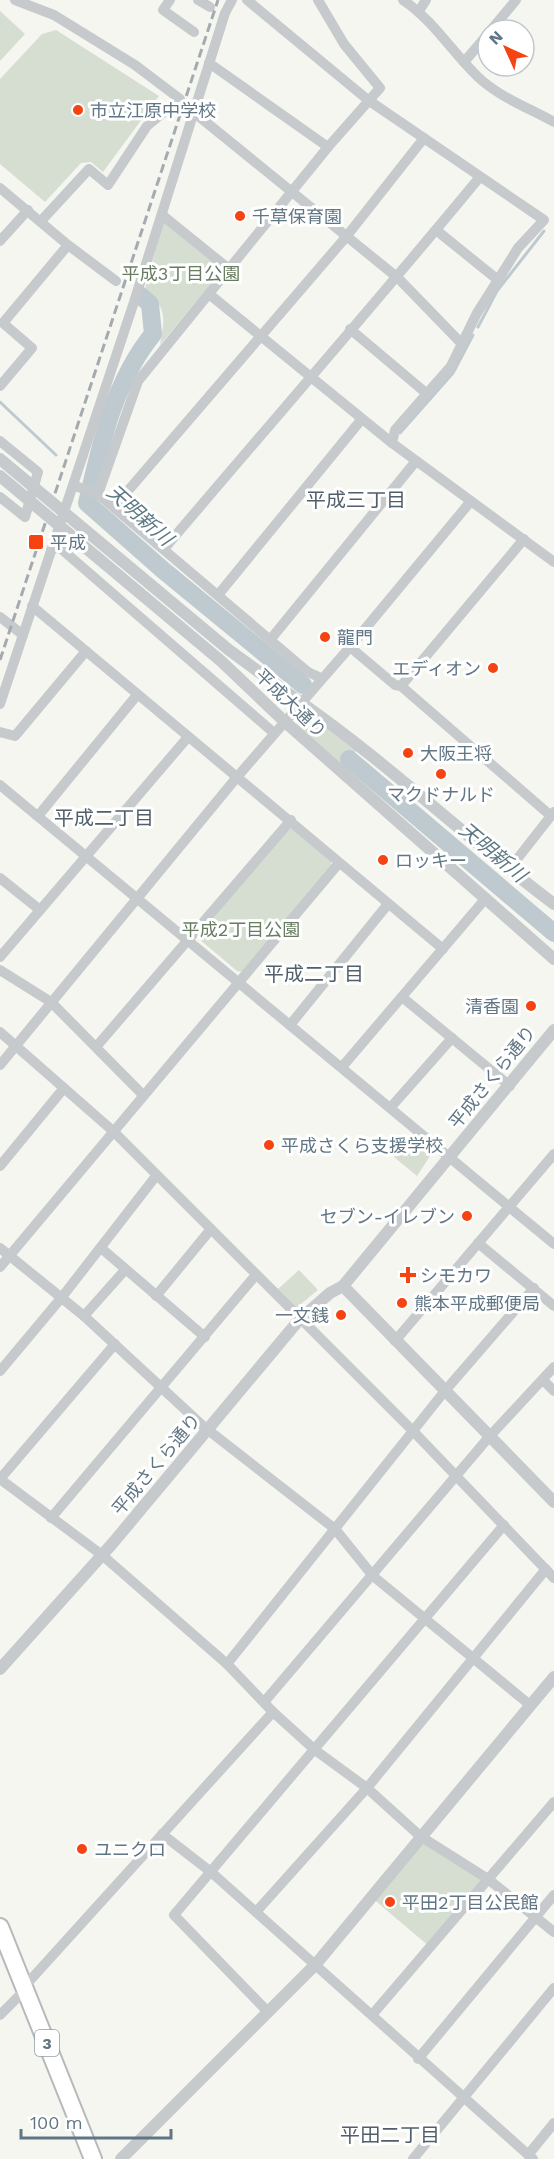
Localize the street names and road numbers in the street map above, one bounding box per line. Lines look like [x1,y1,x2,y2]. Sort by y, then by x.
street label: 平成大通り [251,664,331,742]
street label: 平成さくら通り [444,1021,540,1133]
street label: 平成さくら通り [107,1409,205,1519]
road number: 3 [35,2030,59,2056]

